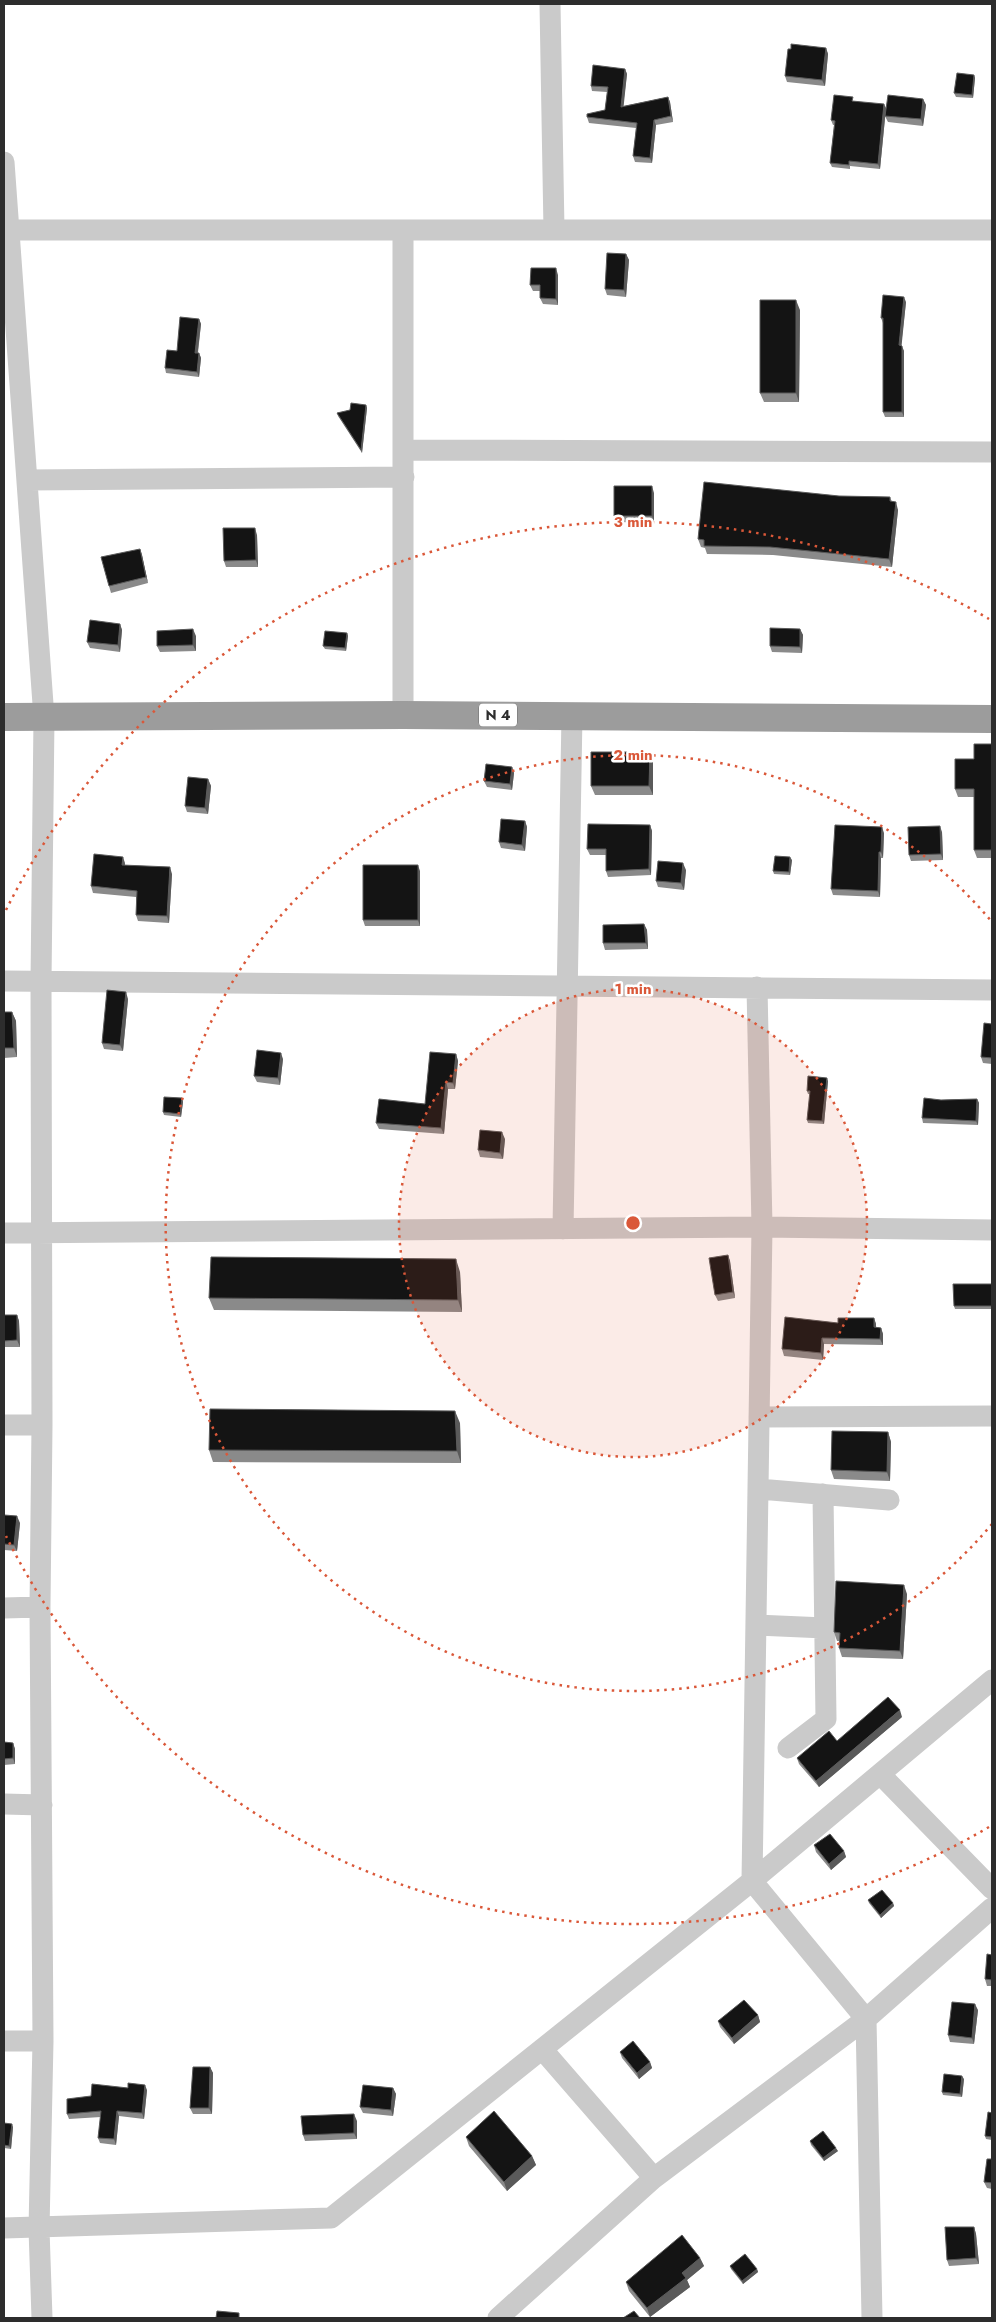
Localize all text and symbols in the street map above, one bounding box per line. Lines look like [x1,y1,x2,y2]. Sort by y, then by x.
text: 3 min [614,511,652,533]
road number: N 4 [479,704,517,726]
text: 2 min [613,744,653,766]
text: 1 min [614,978,652,1000]
centre of rings [624,1214,642,1232]

